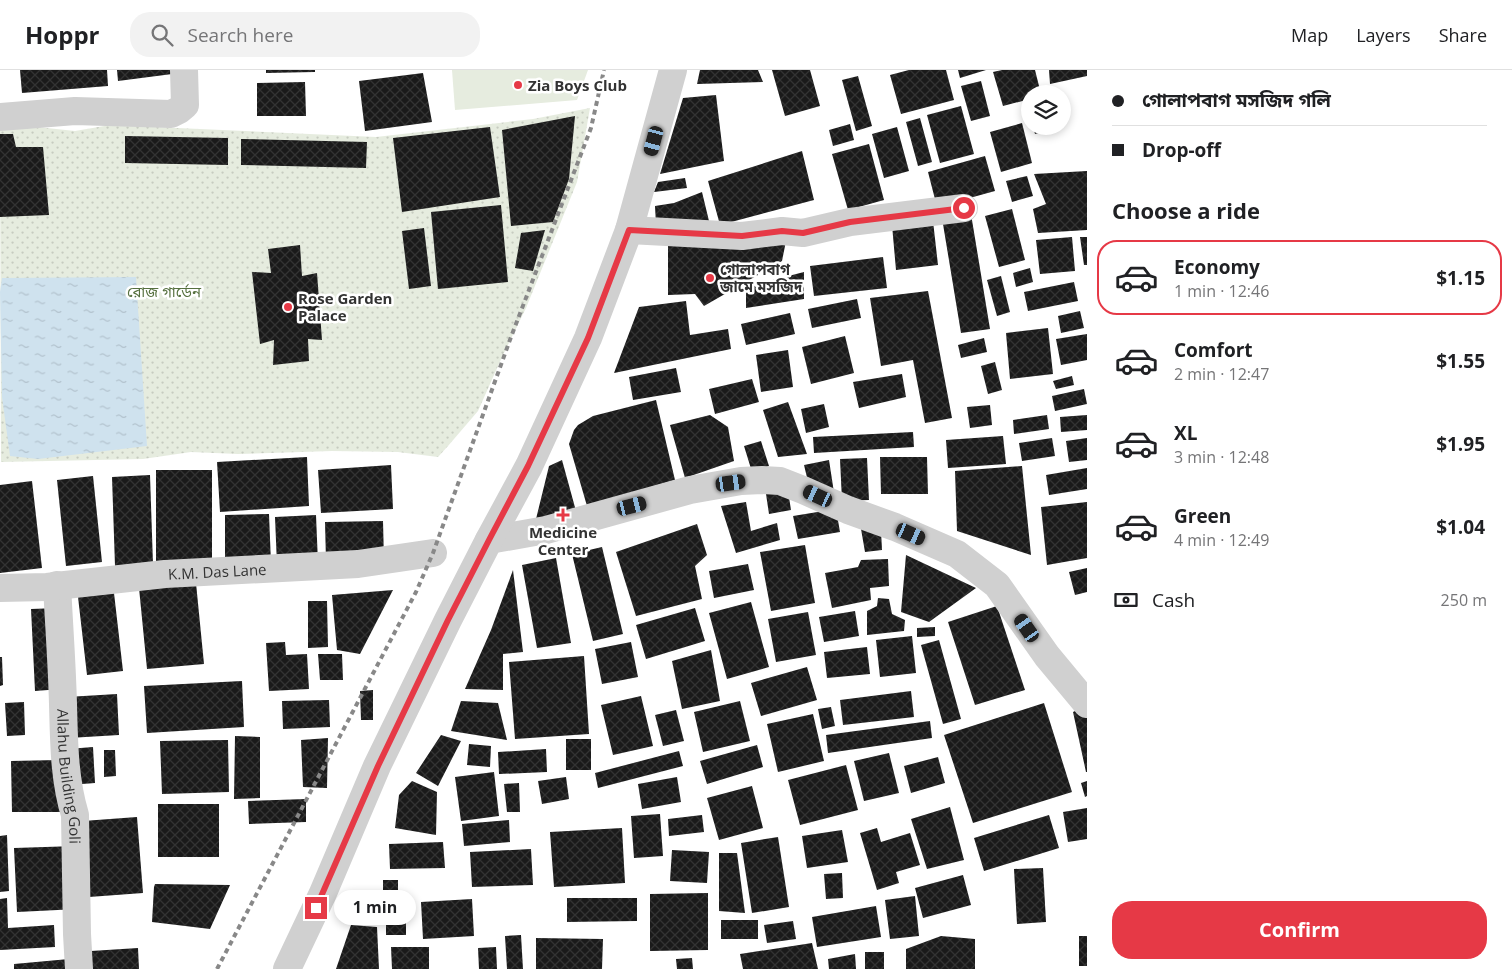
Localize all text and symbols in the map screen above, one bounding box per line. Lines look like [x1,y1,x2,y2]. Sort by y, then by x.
search box [130,12,480,57]
text: Hoppr [25,18,100,51]
icon: search [148,21,176,49]
text: Search here [188,22,293,48]
text: Map [1291,23,1328,47]
text: Layers [1356,23,1411,47]
text: Share [1439,23,1487,47]
place label: Zia Boys Club [528,75,627,95]
marker: Zia Boys Club [512,79,524,91]
map controls [1021,85,1071,135]
button: layers [1021,85,1071,135]
text: গোলাপবাগ মসজিদ গলি [1142,87,1331,113]
car [642,125,665,157]
text: Drop-off [1142,137,1221,163]
text: Choose a ride [1112,195,1260,225]
route start [953,197,975,219]
text: Economy [1174,254,1260,280]
icon: car [1114,255,1159,300]
place label: গোলাপবাগ জামে মসজিদ [719,259,803,296]
text: $1.15 [1436,265,1485,291]
marker: গোলাপবাগ জামে মসজিদ [704,272,716,284]
text: 1 min · 12:46 [1174,280,1269,302]
park label: রোজ গার্ডেন [127,281,202,301]
place label: Rose Garden Palace [298,288,392,325]
marker: Rose Garden Palace [282,301,294,313]
text: Comfort [1174,337,1253,363]
icon: car [1114,338,1159,383]
text: $1.55 [1436,348,1485,374]
text: 2 min · 12:47 [1174,363,1269,385]
text: XL [1174,420,1197,446]
icon: car [1114,421,1159,466]
text: $1.95 [1436,431,1485,457]
text: 3 min · 12:48 [1174,446,1269,468]
car [715,473,746,493]
car [801,483,834,509]
car [615,495,648,517]
text: Green [1174,503,1231,529]
icon: car [1114,504,1159,549]
marker: Medicine Center [557,509,569,521]
text: $1.04 [1436,514,1485,540]
car [894,521,927,547]
place label: Medicine Center [529,522,597,559]
text: 4 min · 12:49 [1174,529,1269,551]
street label: K.M. Das Lane [167,559,267,584]
icon: cash [1112,586,1140,614]
text: Cash [1152,587,1195,613]
text: 250 m [1441,589,1487,611]
car [1012,611,1041,645]
street label: Allahu Building Goli [53,709,85,844]
callout: 1 min [334,890,416,926]
text: 1 min [353,896,397,918]
route end [305,897,327,919]
button: Confirm [1112,901,1487,959]

